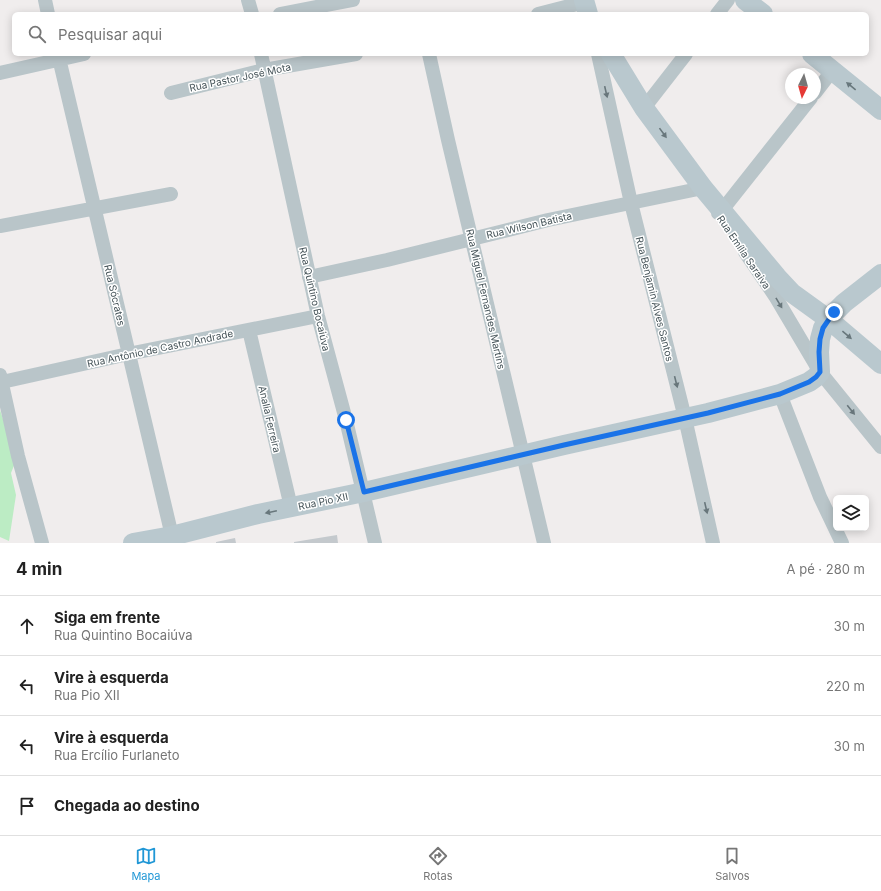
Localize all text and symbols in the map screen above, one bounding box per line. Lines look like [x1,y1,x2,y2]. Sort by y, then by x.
search box [12,12,869,56]
icon: search [26,23,48,45]
text: Pesquisar aqui [58,25,162,44]
street label: Rua Pastor José Mota [188,60,292,94]
north arrow [785,68,821,104]
one-way arrow [845,81,856,90]
one-way arrow [604,86,610,98]
one-way arrow [658,128,667,139]
street label: Rua Wilson Batista [485,209,573,241]
street label: Rua Emília Saraiva [715,213,773,291]
street label: Rua Miguel Fernandes Martins [464,228,508,370]
street label: Rua Benjamin Alves Santos [634,235,676,363]
street label: Rua Quintino Bocaiúva [297,246,333,352]
street label: Rua Sócrates [102,263,128,327]
one-way arrow [775,297,782,309]
route end [825,303,843,321]
street label: Rua Antônio de Castro Andrade [86,327,234,369]
one-way arrow [841,330,852,339]
one-way arrow [673,376,679,388]
street label: Analia Ferreira [256,384,284,454]
one-way arrow [847,405,856,416]
route start [337,411,355,429]
street label: Rua Pio XII [297,490,349,512]
map controls [833,495,869,531]
button: layers [833,495,869,531]
one-way arrow [703,502,709,514]
one-way arrow [265,509,277,515]
text: 4 min [16,559,62,579]
text: A pé · 280 m [787,561,865,577]
text: Siga em frente [54,608,160,627]
icon: ahead [16,615,38,637]
text: 30 m [834,618,865,634]
text: Rua Quintino Bocaiúva [54,627,193,643]
text: Vire à esquerda [54,668,169,687]
icon: left [16,675,38,697]
text: 220 m [826,678,865,694]
text: Rua Pio XII [54,687,120,703]
text: Vire à esquerda [54,728,169,747]
icon: left [16,735,38,757]
text: 30 m [834,738,865,754]
text: Rua Ercílio Furlaneto [54,747,179,763]
icon: arrive [16,795,38,817]
text: Chegada ao destino [54,796,200,815]
tab: Mapa [131,845,161,883]
tab: Rotas [423,845,452,883]
tab: Salvos [715,845,750,883]

